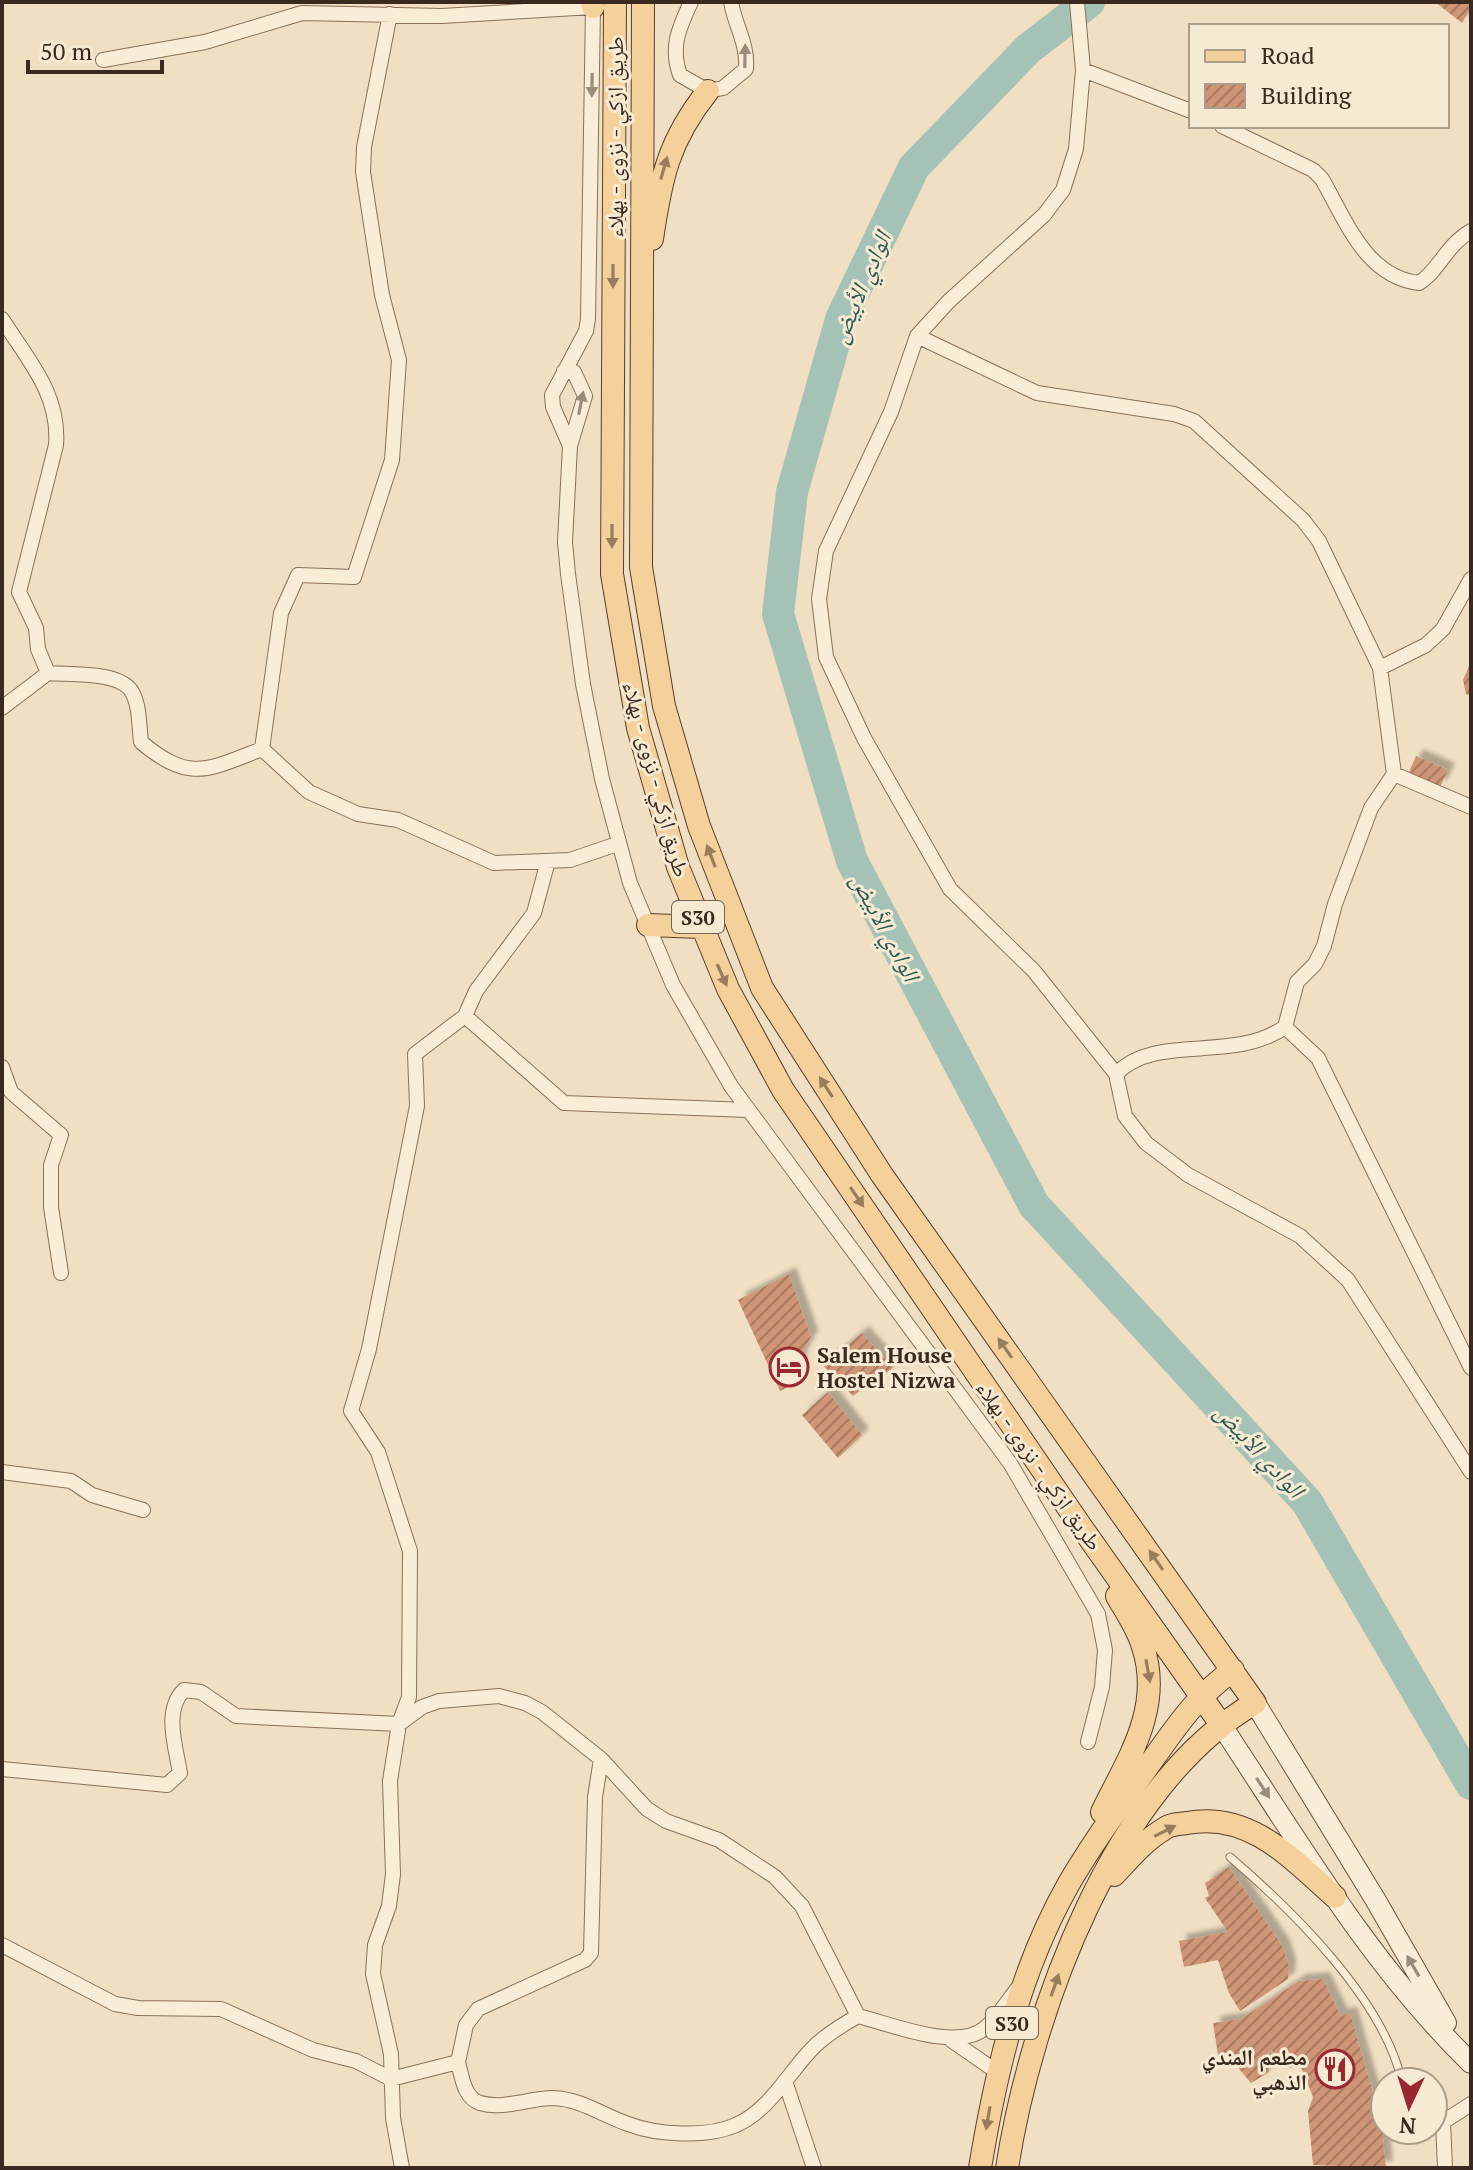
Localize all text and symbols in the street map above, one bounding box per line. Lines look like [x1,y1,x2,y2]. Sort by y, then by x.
scale bar [28,24,162,74]
legend [1189,24,1449,128]
text: 50 m [40,35,92,67]
street label: طريق ازكي - نزوى - بهلاء [600,36,632,238]
text: Road [1261,39,1315,71]
one-way arrow [739,43,751,69]
one-way arrow [586,73,598,98]
text: Building [1261,79,1352,111]
one-way arrow [659,155,671,180]
water label: الوادي الأبيض [822,224,902,349]
one-way arrow [607,264,620,289]
one-way arrow [575,390,588,415]
one-way arrow [606,524,618,549]
street label: طريق ازكي - نزوى - بهلاء [613,678,697,881]
one-way arrow [704,844,717,868]
water label: الوادي الأبيض [841,867,929,991]
road number: S30 [672,901,724,933]
one-way arrow [716,964,729,987]
one-way arrow [819,1077,834,1098]
one-way arrow [849,1187,864,1208]
one-way arrow [998,1337,1013,1358]
place label: Salem House Hostel Nizwa [817,1340,955,1394]
hotel icon: Salem House Hostel Nizwa [768,1346,810,1388]
street label: طريق ازكي - نزوى - بهلاء [967,1374,1110,1558]
water label: الوادي الأبيض [1205,1396,1314,1509]
one-way arrow [1149,1549,1164,1570]
one-way arrow [1142,1659,1154,1684]
one-way arrow [1255,1777,1270,1798]
one-way arrow [1154,1824,1176,1838]
one-way arrow [1406,1955,1420,1977]
one-way arrow [1049,1973,1061,1997]
road number: S30 [986,2007,1038,2039]
place label: مطعم المندي الذهبي [1202,2042,1307,2099]
restaurant icon: مطعم المندي الذهبي [1314,2048,1356,2090]
north arrow [1369,2066,1449,2146]
one-way arrow [982,2106,994,2131]
text: N [1398,2111,1417,2141]

